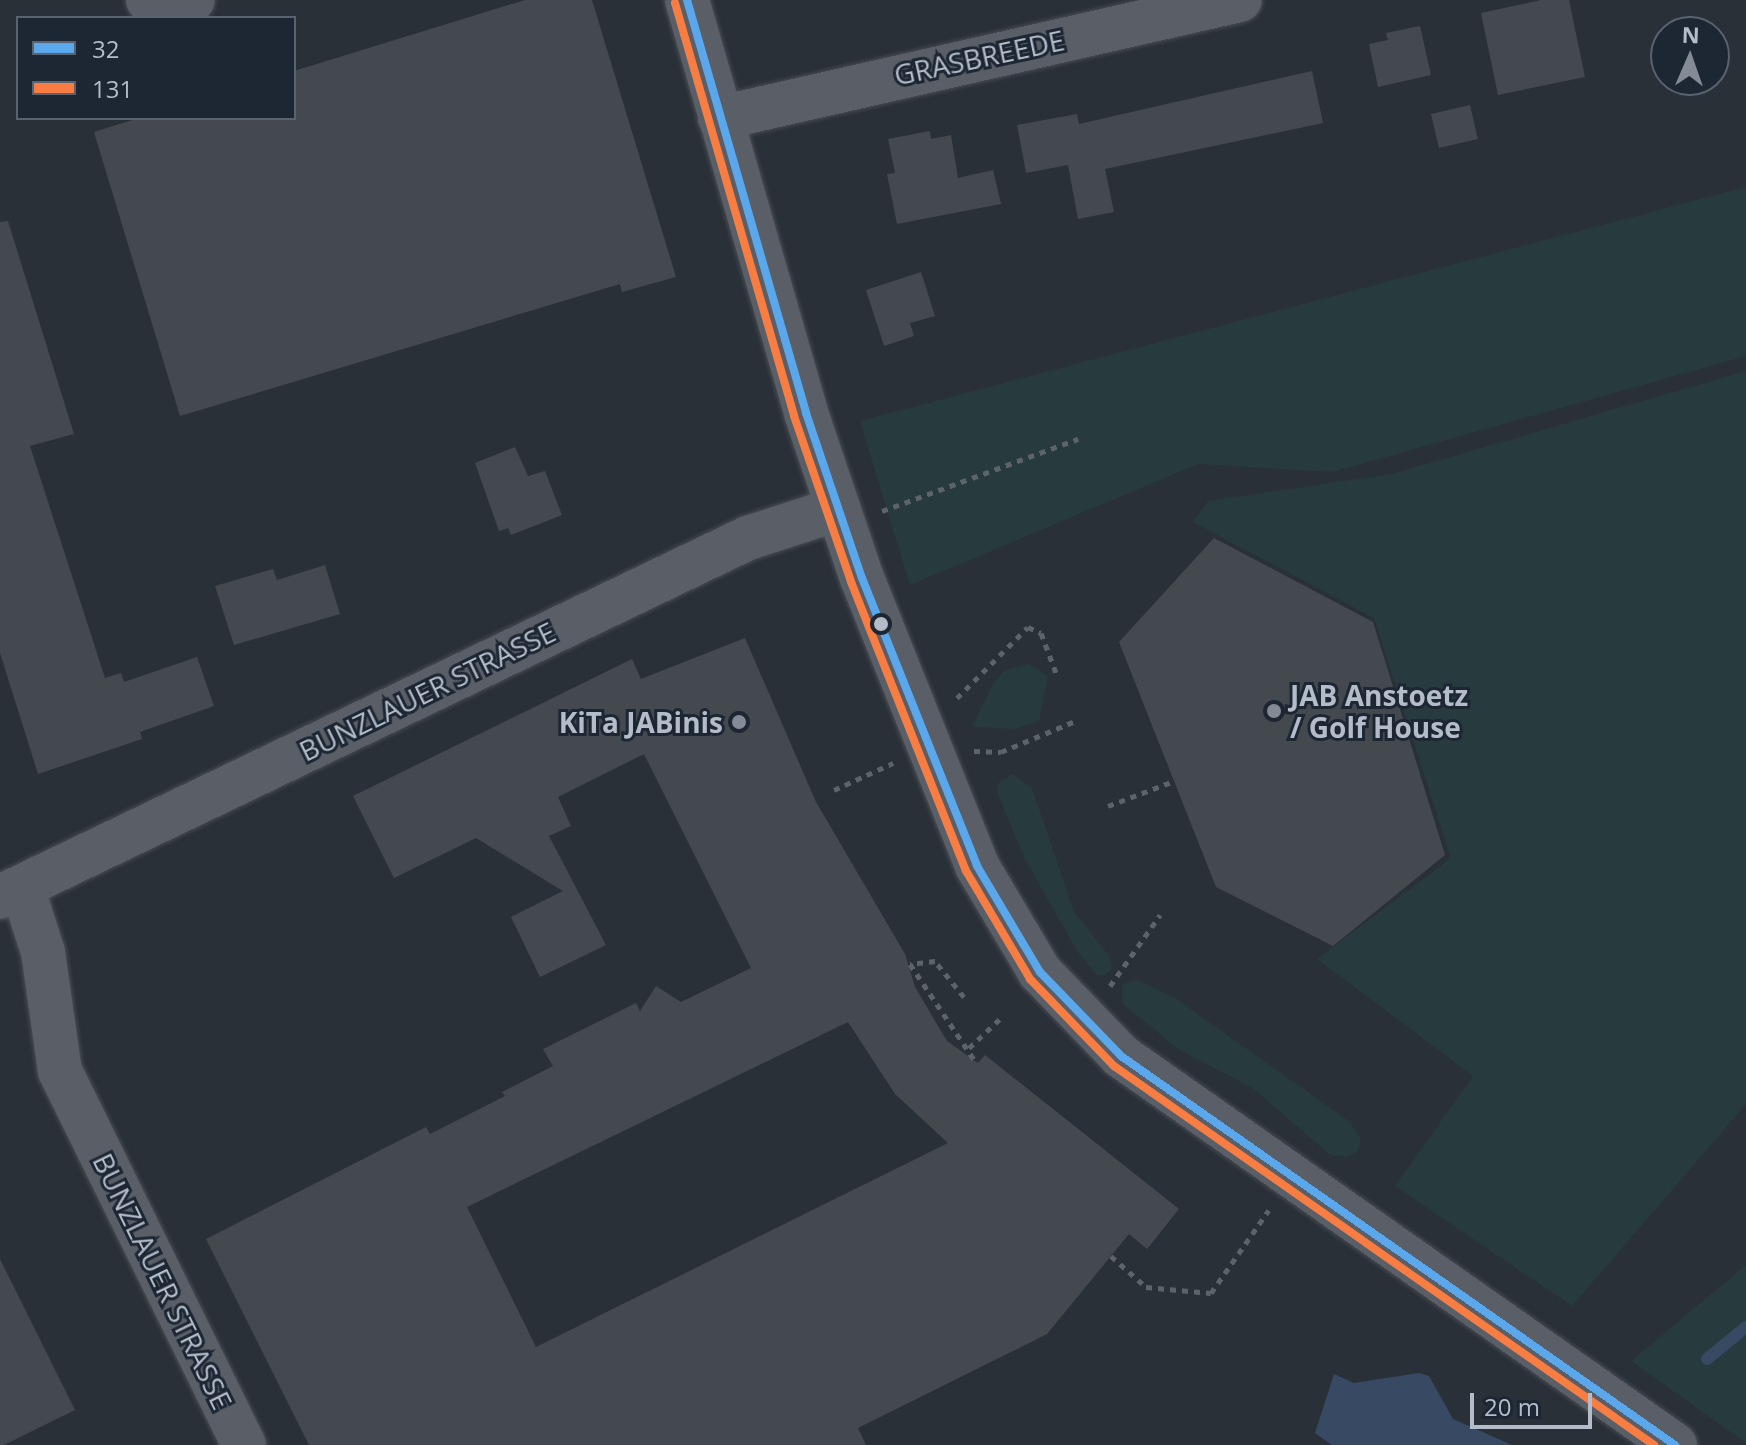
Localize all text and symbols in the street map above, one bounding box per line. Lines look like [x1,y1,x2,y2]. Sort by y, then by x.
legend [16,16,296,120]
north arrow [1650,16,1730,96]
text: N [1681,19,1700,49]
street label: GRASBREEDE [891,23,1067,91]
text: 32 [92,32,119,65]
text: 131 [92,72,133,105]
street label: BUNZLAUER STRASSE [294,614,560,768]
unlabelled marker [873,616,889,632]
place label: JAB Anstoetz / Golf House [1290,678,1468,744]
marker: JAB Anstoetz / Golf House [1265,702,1283,720]
place label: KiTa JABinis [559,705,723,739]
marker: KiTa JABinis [730,713,748,731]
street label: BUNZLAUER STRASSE [86,1148,240,1414]
scale bar [1474,1377,1596,1427]
text: 20 m [1484,1390,1540,1423]

